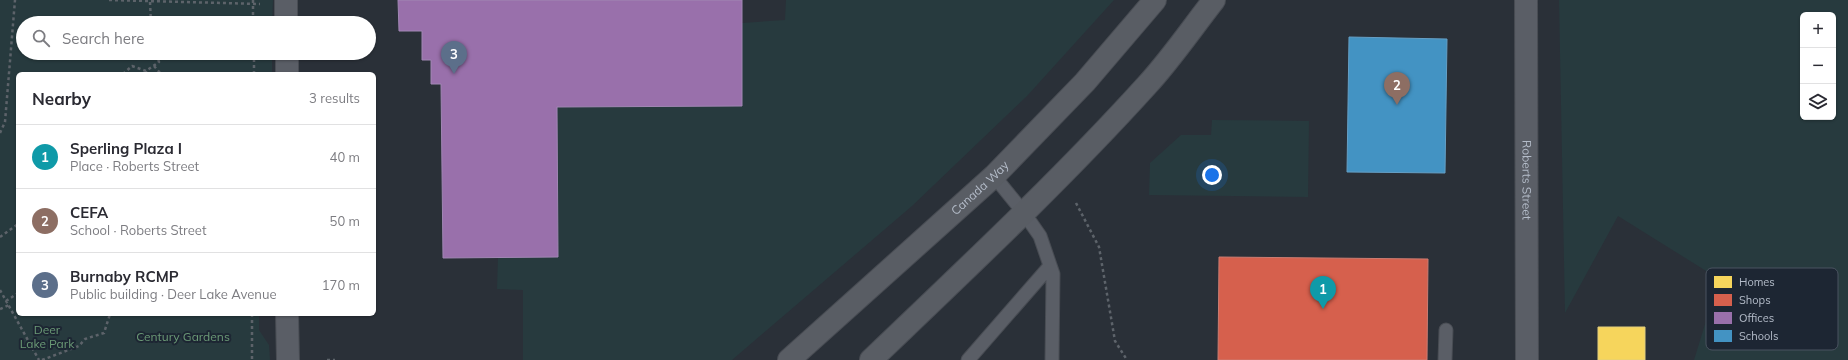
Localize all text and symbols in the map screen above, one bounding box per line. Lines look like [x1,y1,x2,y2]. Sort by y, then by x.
map controls [1800,12,1836,120]
button: + [1800,12,1836,48]
search box [16,16,376,60]
icon: search [30,27,52,49]
text: Search here [62,29,144,48]
pin: 3 [441,41,467,74]
button: − [1800,48,1836,84]
pin: 2 [1384,72,1410,105]
button: layers [1800,84,1836,120]
text: Nearby [32,88,91,109]
text: 3 results [309,90,360,106]
text: Sperling Plaza I [70,139,182,158]
street label: Roberts Street [1519,140,1535,220]
text: 1 [41,149,49,165]
text: 40 m [330,149,360,165]
street label: Canada Way [948,157,1012,218]
text: Place · Roberts Street [70,158,199,174]
your location [1202,165,1222,185]
text: CEFA [70,203,108,222]
text: 2 [41,213,49,229]
text: 50 m [330,213,360,229]
text: School · Roberts Street [70,222,206,238]
text: Burnaby RCMP [70,267,179,286]
legend [1706,268,1838,350]
text: Homes [1739,275,1775,289]
pin: 1 [1310,276,1336,309]
text: 3 [41,277,49,293]
text: 170 m [322,277,360,293]
text: Public building · Deer Lake Avenue [70,286,276,302]
text: Shops [1739,293,1771,307]
text: Offices [1739,311,1774,325]
park label: Deer Lake Park [20,322,75,351]
park label: Century Gardens [136,329,230,344]
text: Schools [1739,329,1778,343]

